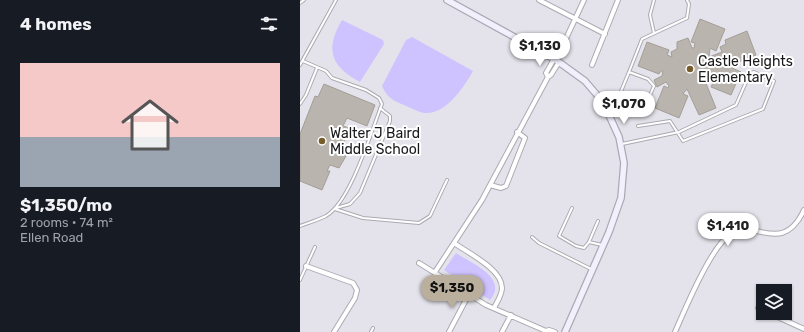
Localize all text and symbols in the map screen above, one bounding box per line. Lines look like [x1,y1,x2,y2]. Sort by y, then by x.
icon: filters [258,13,280,35]
text: 4 homes [20,14,92,34]
pin: $1,130 [507,33,573,67]
text: $1,130 [519,38,561,53]
place label: Castle Heights Elementary [698,53,793,86]
marker: Castle Heights Elementary [685,64,695,74]
icon: home [114,89,186,161]
pin: $1,070 [591,91,657,125]
text: $1,070 [602,96,646,111]
place label: Walter J Baird Middle School [330,125,420,158]
marker: Walter J Baird Middle School [317,136,327,146]
text: $1,350/mo [20,195,112,215]
pin: $1,410 [695,213,761,247]
text: 2 rooms · 74 m² [20,215,113,230]
text: $1,410 [707,218,749,233]
text: Ellen Road [20,230,83,245]
pin: $1,350 [419,275,485,309]
text: $1,350 [430,280,474,295]
map controls [756,284,792,320]
button: layers [756,284,792,320]

